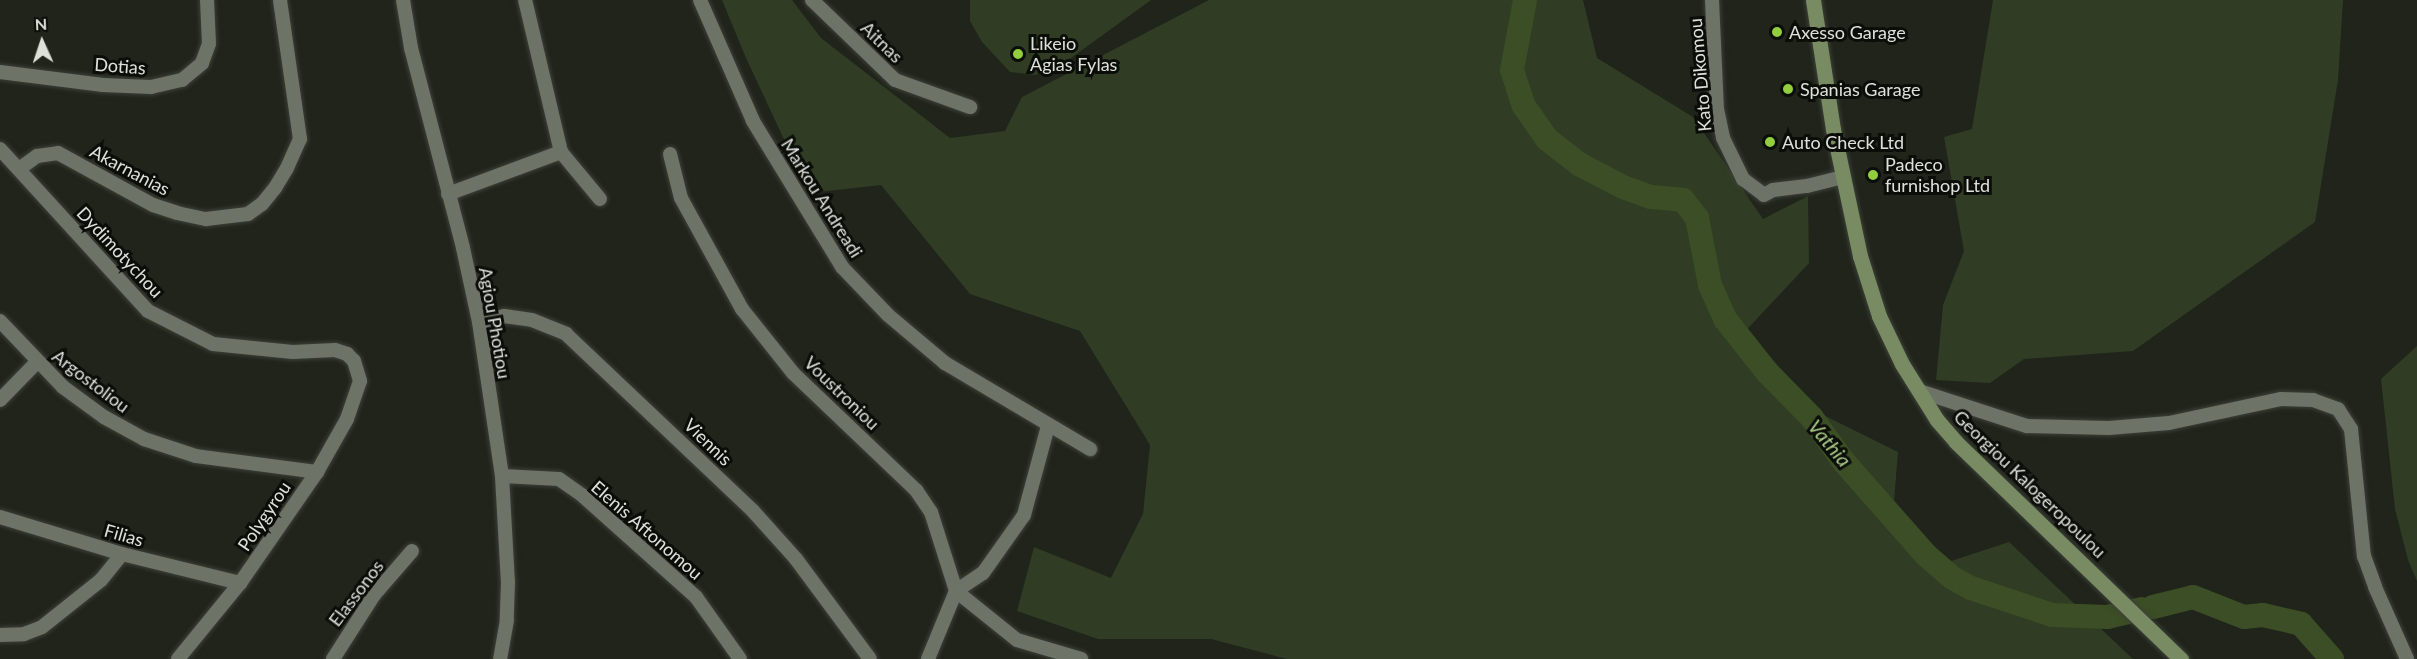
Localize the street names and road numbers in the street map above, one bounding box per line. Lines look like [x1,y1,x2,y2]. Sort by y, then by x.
street label: Aitnas [857,17,907,67]
street label: Kato Dikomou [1684,17,1716,133]
street label: Dotias [94,53,146,79]
street label: Markou Andreadi [777,134,867,262]
street label: Akarnanias [87,140,173,200]
street label: Dydimotychou [72,202,168,302]
street label: Agiou Photiou [475,266,515,380]
street label: Argostoliou [48,345,134,417]
street label: Voustroniou [800,352,884,434]
street label: Georgiou Kalogeropoulou [1950,406,2110,562]
street label: Viennis [680,414,736,470]
street label: Elenis Aftonomou [587,476,707,584]
street label: Polygyrou [233,477,295,555]
street label: Filias [102,519,146,551]
street label: Elassonos [324,556,388,630]

